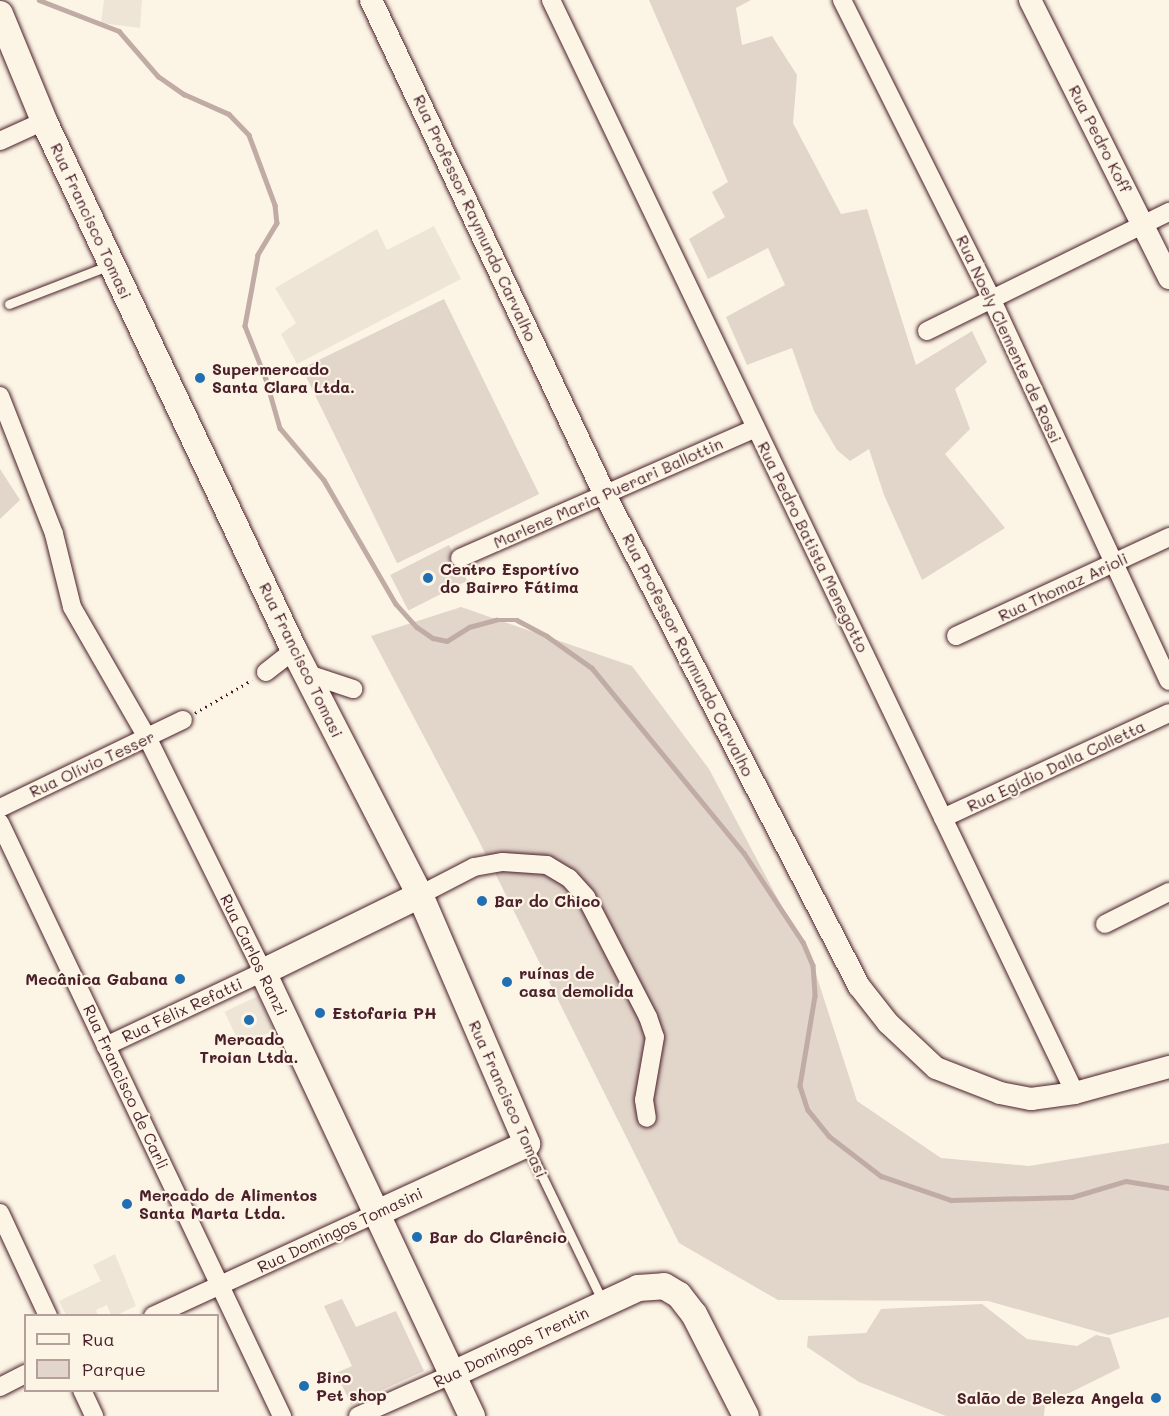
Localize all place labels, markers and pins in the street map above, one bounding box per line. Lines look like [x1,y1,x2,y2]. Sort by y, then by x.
place label: Supermercado Santa Clara Ltda. [212,359,355,397]
marker: Supermercado Santa Clara Ltda. [193,371,207,385]
place label: Centro Esportívo do Bairro Fátima [440,559,579,597]
marker: Centro Esportívo do Bairro Fátima [421,571,435,585]
place label: Bar do Chico [494,891,600,911]
marker: Bar do Chico [475,894,489,908]
place label: ruínas de casa demolida [519,963,634,1001]
place label: Mecânica Gabana [25,969,168,989]
marker: Mecânica Gabana [173,972,187,986]
marker: ruínas de casa demolida [500,975,514,989]
place label: Estofaria PH [332,1003,437,1023]
marker: Estofaria PH [313,1006,327,1020]
marker: Mercado Troian Ltda. [242,1013,256,1027]
place label: Mercado Troian Ltda. [200,1029,298,1067]
place label: Mercado de Alimentos Santa Marta Ltda. [139,1185,317,1223]
marker: Mercado de Alimentos Santa Marta Ltda. [120,1197,134,1211]
place label: Bar do Clarêncio [429,1227,567,1247]
marker: Bar do Clarêncio [410,1230,424,1244]
place label: Bino Pet shop [316,1367,386,1405]
marker: Bino Pet shop [297,1379,311,1393]
place label: Salão de Beleza Angela [957,1388,1144,1408]
marker: Salão de Beleza Angela [1149,1391,1163,1405]

